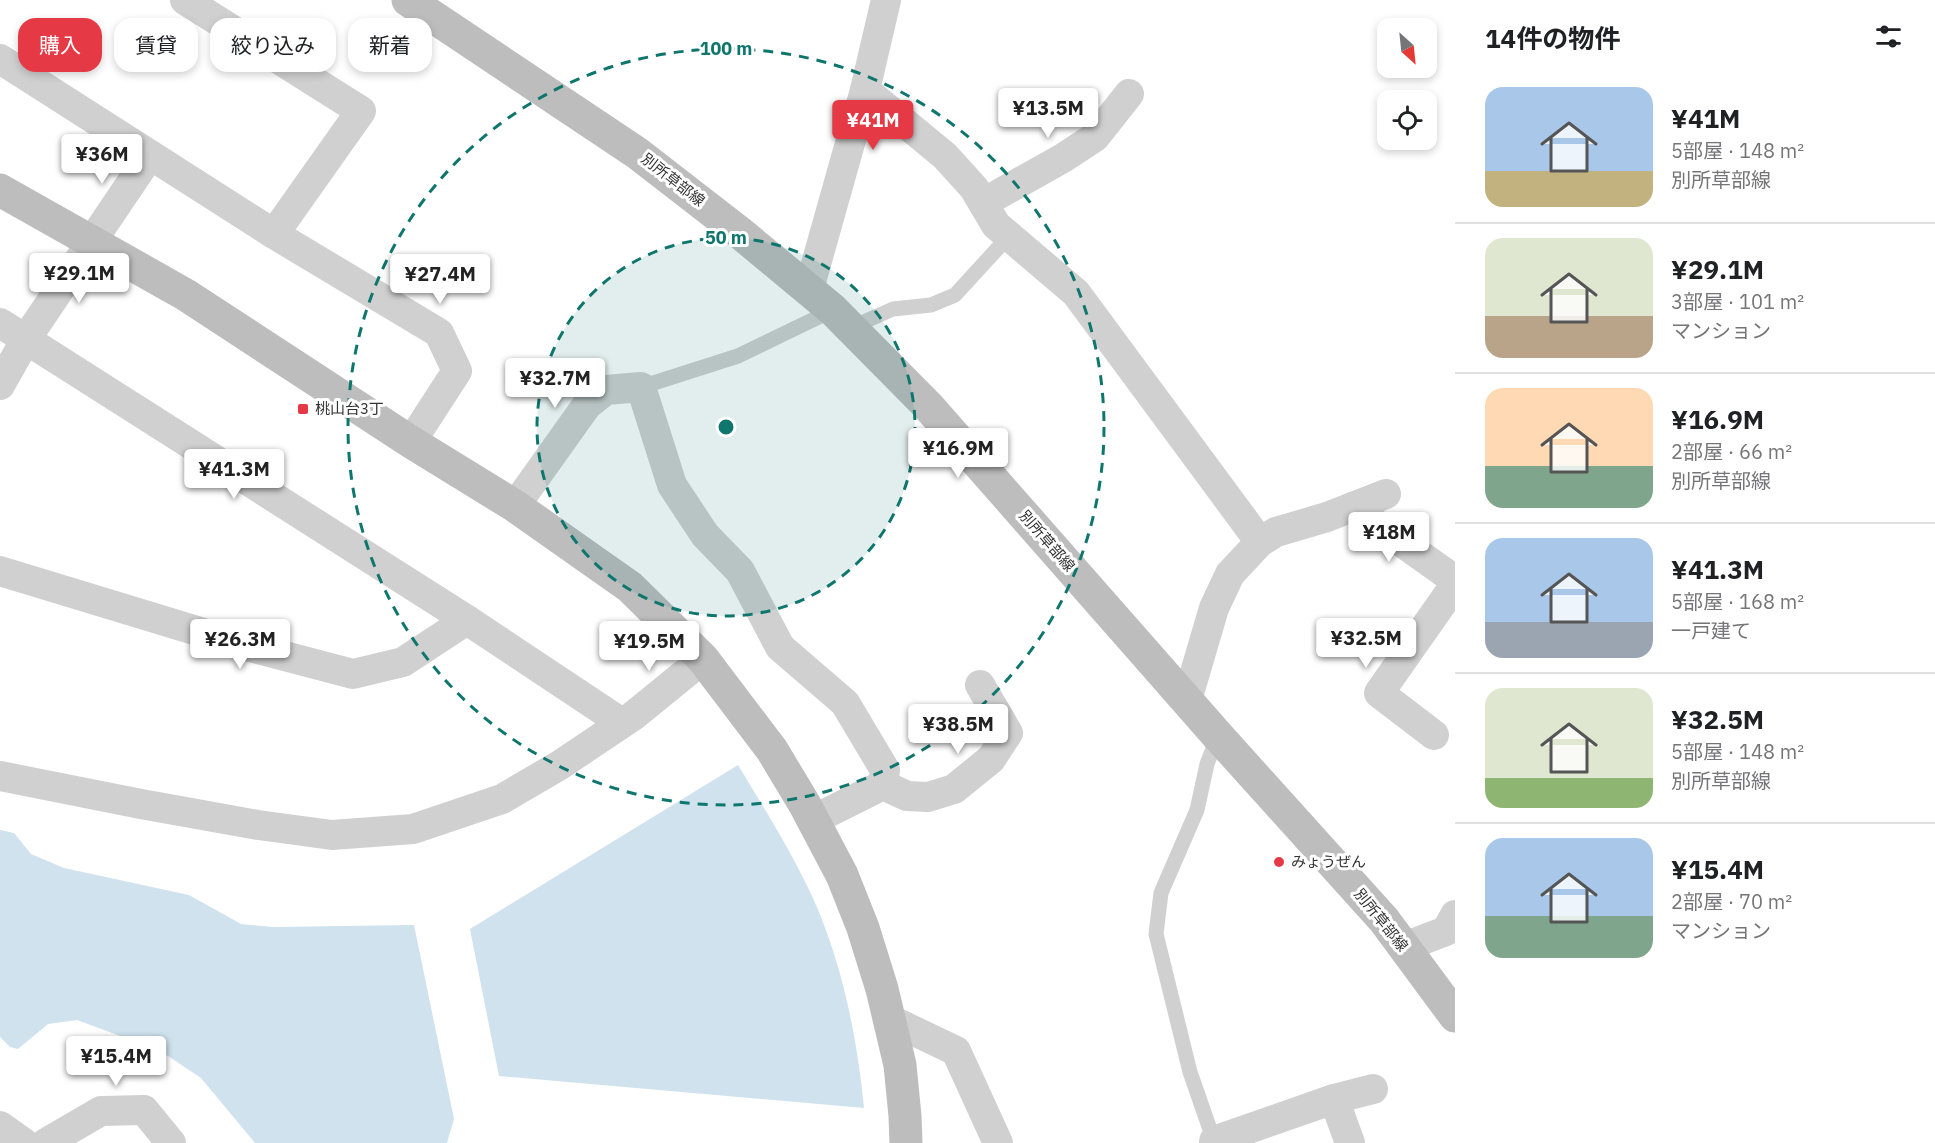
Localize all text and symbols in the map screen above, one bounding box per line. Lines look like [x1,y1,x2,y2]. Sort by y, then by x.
chip: 購入 [18,18,102,72]
chip: 賃貸 [114,18,198,72]
chip: 絞り込み [210,18,336,72]
chip: 新着 [348,18,432,72]
north arrow [1377,18,1437,78]
map controls [1377,18,1437,150]
icon: filters [1872,20,1905,53]
text: 14件の物件 [1485,21,1620,55]
text: 100 m [700,37,752,60]
pin: ¥13.5M [999,88,1097,139]
button: locate [1377,90,1437,150]
text: ¥13.5M [1012,94,1084,121]
pin: ¥41M [837,100,909,151]
text: ¥41M [1671,101,1740,135]
text: ¥41M [846,106,900,133]
icon: home [1533,111,1605,183]
pin: ¥36M [66,134,138,185]
text: 5部屋 · 148 m² [1671,137,1804,164]
text: ¥36M [75,140,129,167]
street label: 別所草部線 [638,149,709,210]
text: 別所草部線 [1671,166,1771,193]
text: 50 m [705,226,747,249]
text: ¥29.1M [1671,252,1764,286]
pin: ¥29.1M [30,253,128,304]
pin: ¥27.4M [391,254,489,305]
text: ¥29.1M [43,259,115,286]
text: ¥27.4M [404,260,476,287]
icon: home [1533,262,1605,334]
text: 3部屋 · 101 m² [1671,288,1804,315]
text: マンション [1671,317,1771,344]
pin: ¥32.7M [506,358,604,409]
text: ¥32.7M [519,364,591,391]
place label: 桃山台3丁 [315,399,384,418]
marker: 桃山台3丁 [296,402,310,416]
text: ¥16.9M [1671,402,1764,436]
icon: home [1533,412,1605,484]
centre of rings [716,417,736,437]
pin: ¥16.9M [909,428,1007,479]
text: ¥16.9M [922,434,994,461]
text: 2部屋 · 66 m² [1671,438,1792,465]
pin: ¥41.3M [185,449,283,500]
text: ¥41.3M [198,455,270,482]
text: 別所草部線 [1671,467,1771,494]
street label: 別所草部線 [1016,506,1079,575]
pin: ¥18M [1353,512,1425,563]
text: ¥18M [1362,518,1416,545]
text: ¥41.3M [1671,552,1764,586]
icon: home [1533,562,1605,634]
text: 5部屋 · 168 m² [1671,588,1804,615]
text: 一戸建て [1671,617,1751,644]
pin: ¥32.5M [1317,618,1415,669]
pin: ¥26.3M [191,619,289,670]
pin: ¥19.5M [600,621,698,672]
text: ¥32.5M [1330,624,1402,651]
text: ¥26.3M [204,625,276,652]
text: ¥19.5M [613,627,685,654]
text: ¥32.5M [1671,702,1764,736]
pin: ¥38.5M [909,704,1007,755]
text: ¥38.5M [922,710,994,737]
icon: home [1533,712,1605,784]
text: 5部屋 · 148 m² [1671,738,1804,765]
text: 別所草部線 [1671,767,1771,794]
place label: みょうぜん [1291,852,1366,871]
text: ¥15.4M [1671,852,1764,886]
marker: みょうぜん [1272,855,1286,869]
icon: home [1533,862,1605,934]
street label: 別所草部線 [1350,885,1412,955]
text: 2部屋 · 70 m² [1671,888,1792,915]
text: マンション [1671,917,1771,944]
pin: ¥15.4M [67,1036,165,1087]
text: ¥15.4M [80,1042,152,1069]

